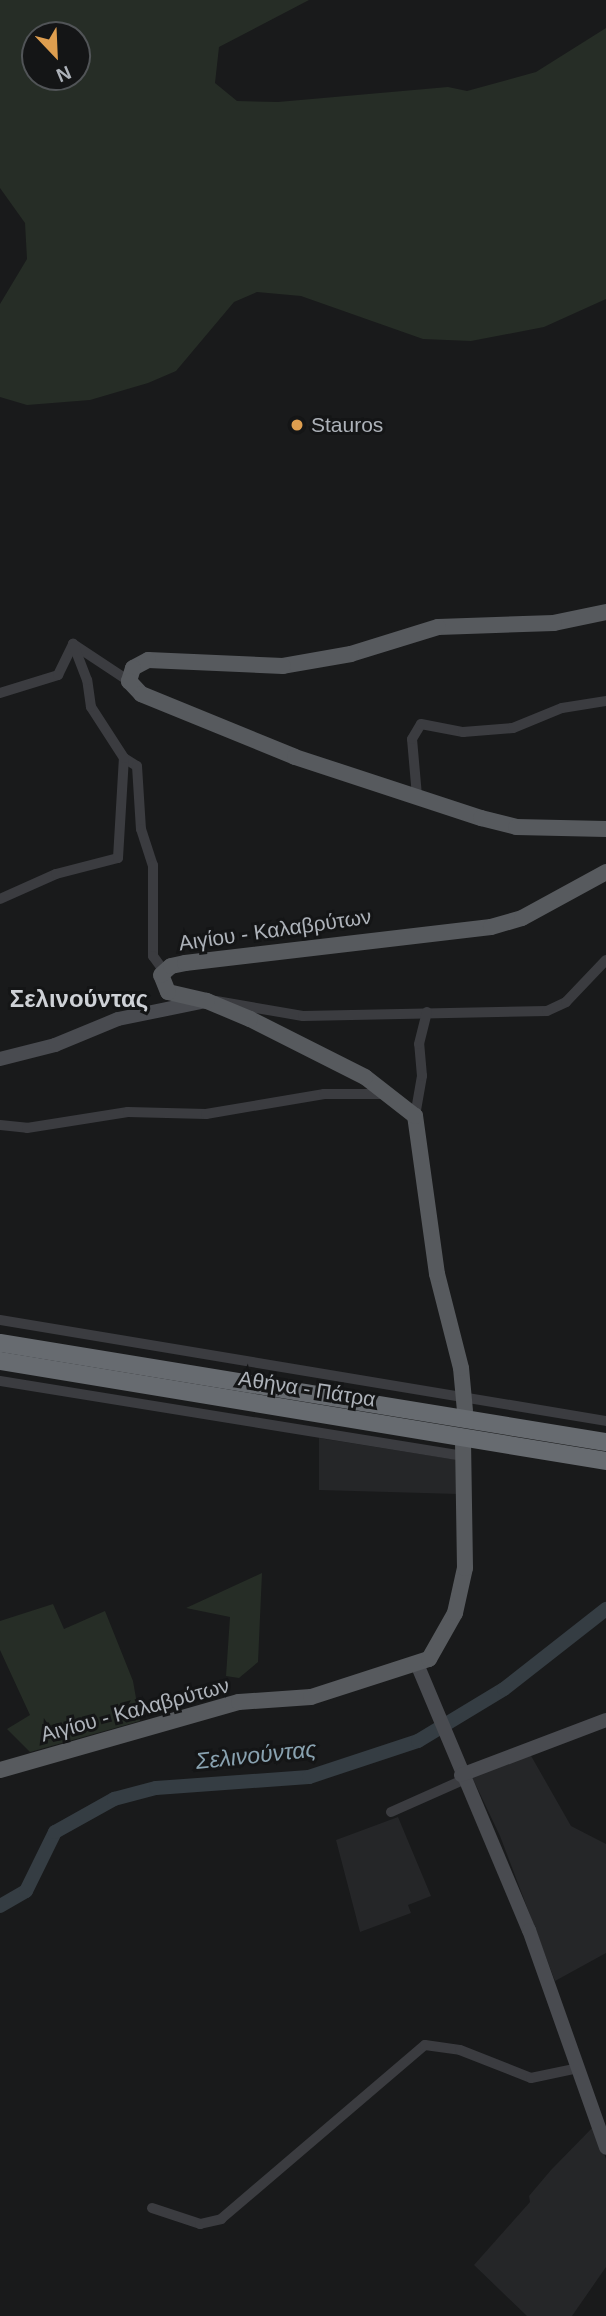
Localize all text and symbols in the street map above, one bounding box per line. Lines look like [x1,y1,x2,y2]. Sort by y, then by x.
north arrow [21,21,91,91]
text: N [53,62,74,86]
place label: Stauros [311,412,383,438]
marker: Stauros [289,417,305,433]
street label: Αιγίου - Καλαβρύτων [177,904,373,956]
district label: Σελινούντας [10,985,148,1013]
street label: Αθήνα - Πάτρα [237,1366,377,1412]
street label: Αιγίου - Καλαβρύτων [38,1673,232,1747]
water label: Σελινούντας [194,1735,318,1775]

